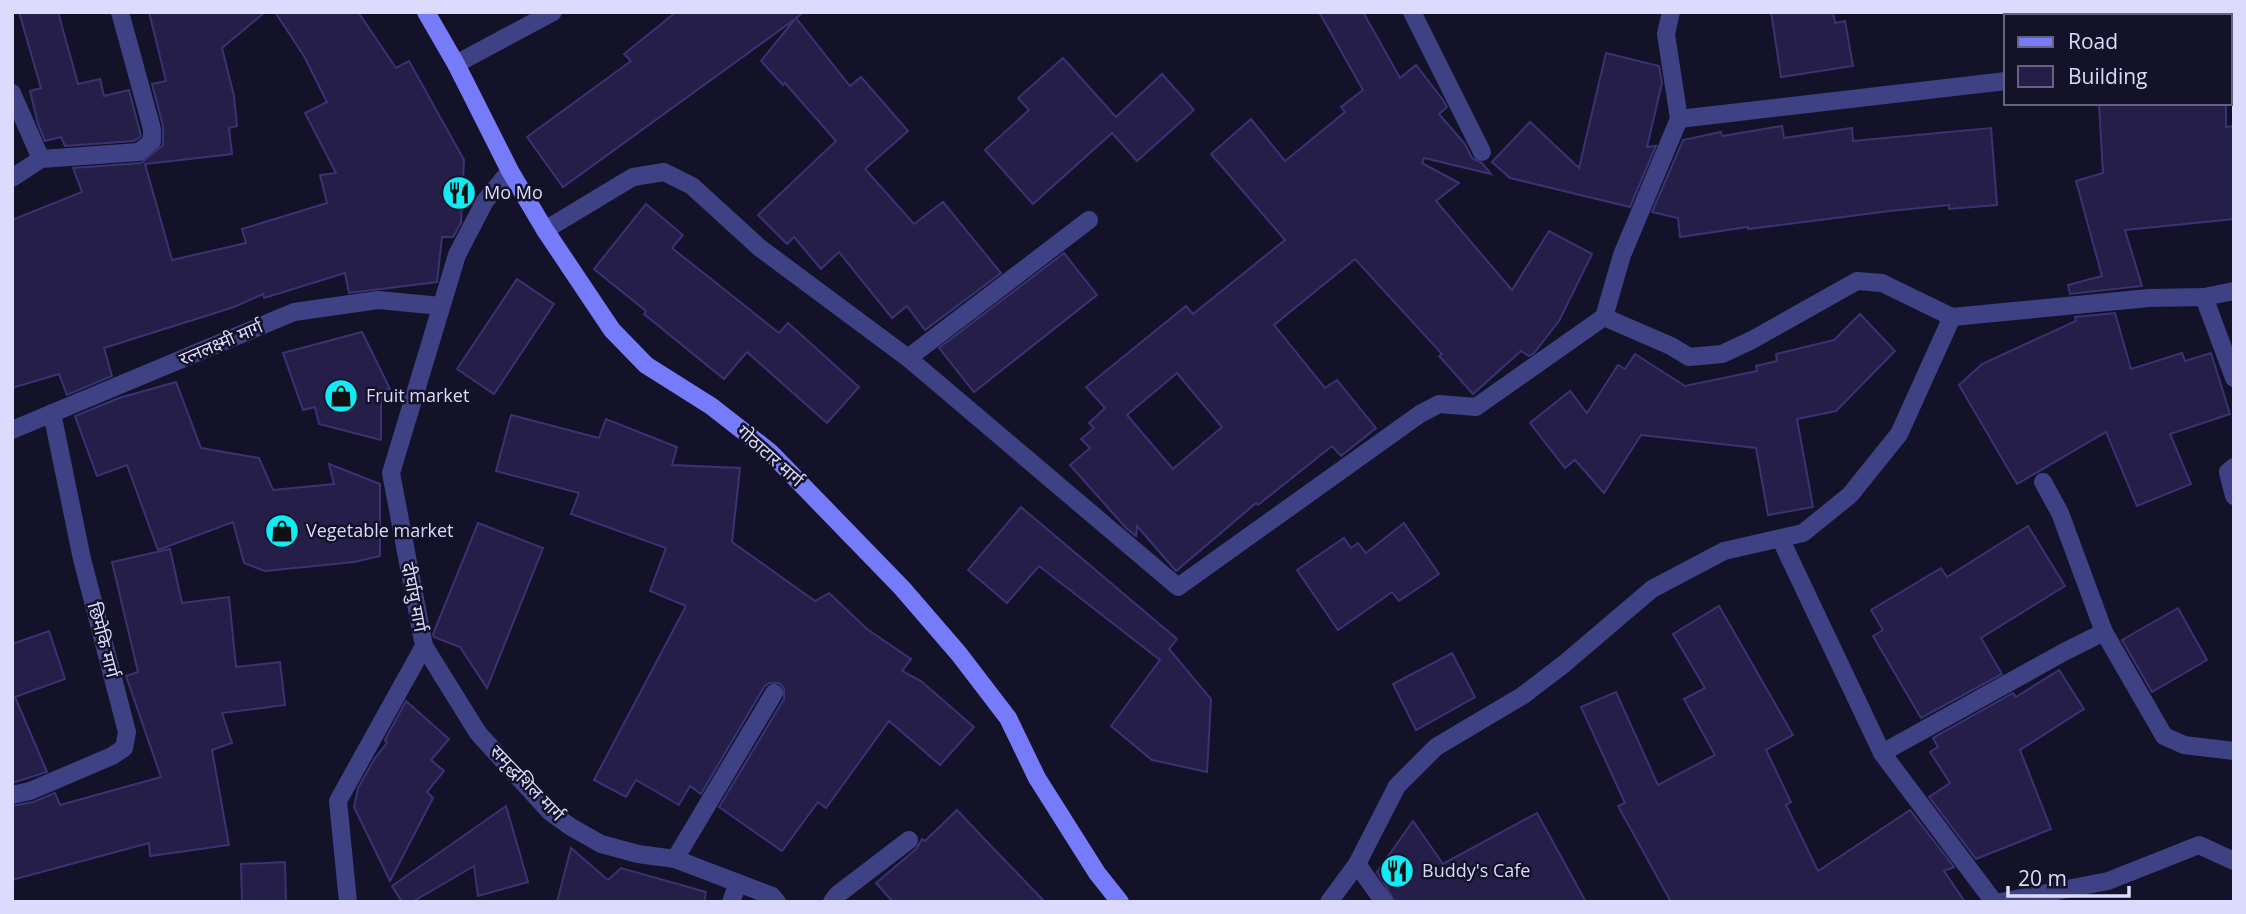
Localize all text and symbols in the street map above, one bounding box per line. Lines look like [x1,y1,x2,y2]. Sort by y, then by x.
legend [2004,14,2232,105]
text: Road [2068,27,2118,55]
text: Building [2068,62,2147,90]
restaurant icon: Mo Mo [440,174,478,212]
place label: Mo Mo [484,180,543,204]
street label: रत्नलक्ष्मी मार्ग [175,313,267,370]
shop icon: Fruit market [322,377,360,415]
place label: Fruit market [366,383,469,407]
street label: गोठाटार मार्ग [732,419,810,492]
shop icon: Vegetable market [263,512,301,550]
place label: Vegetable market [306,518,453,542]
street label: दीर्घायु मार्ग [396,560,434,635]
street label: छिमेकि मार्ग [82,600,126,681]
street label: समृद्धशिल मार्ग [485,739,571,827]
restaurant icon: Buddy's Cafe [1378,852,1416,890]
scale bar [2008,855,2129,899]
place label: Buddy's Cafe [1422,858,1530,882]
text: 20 m [2018,864,2067,892]

